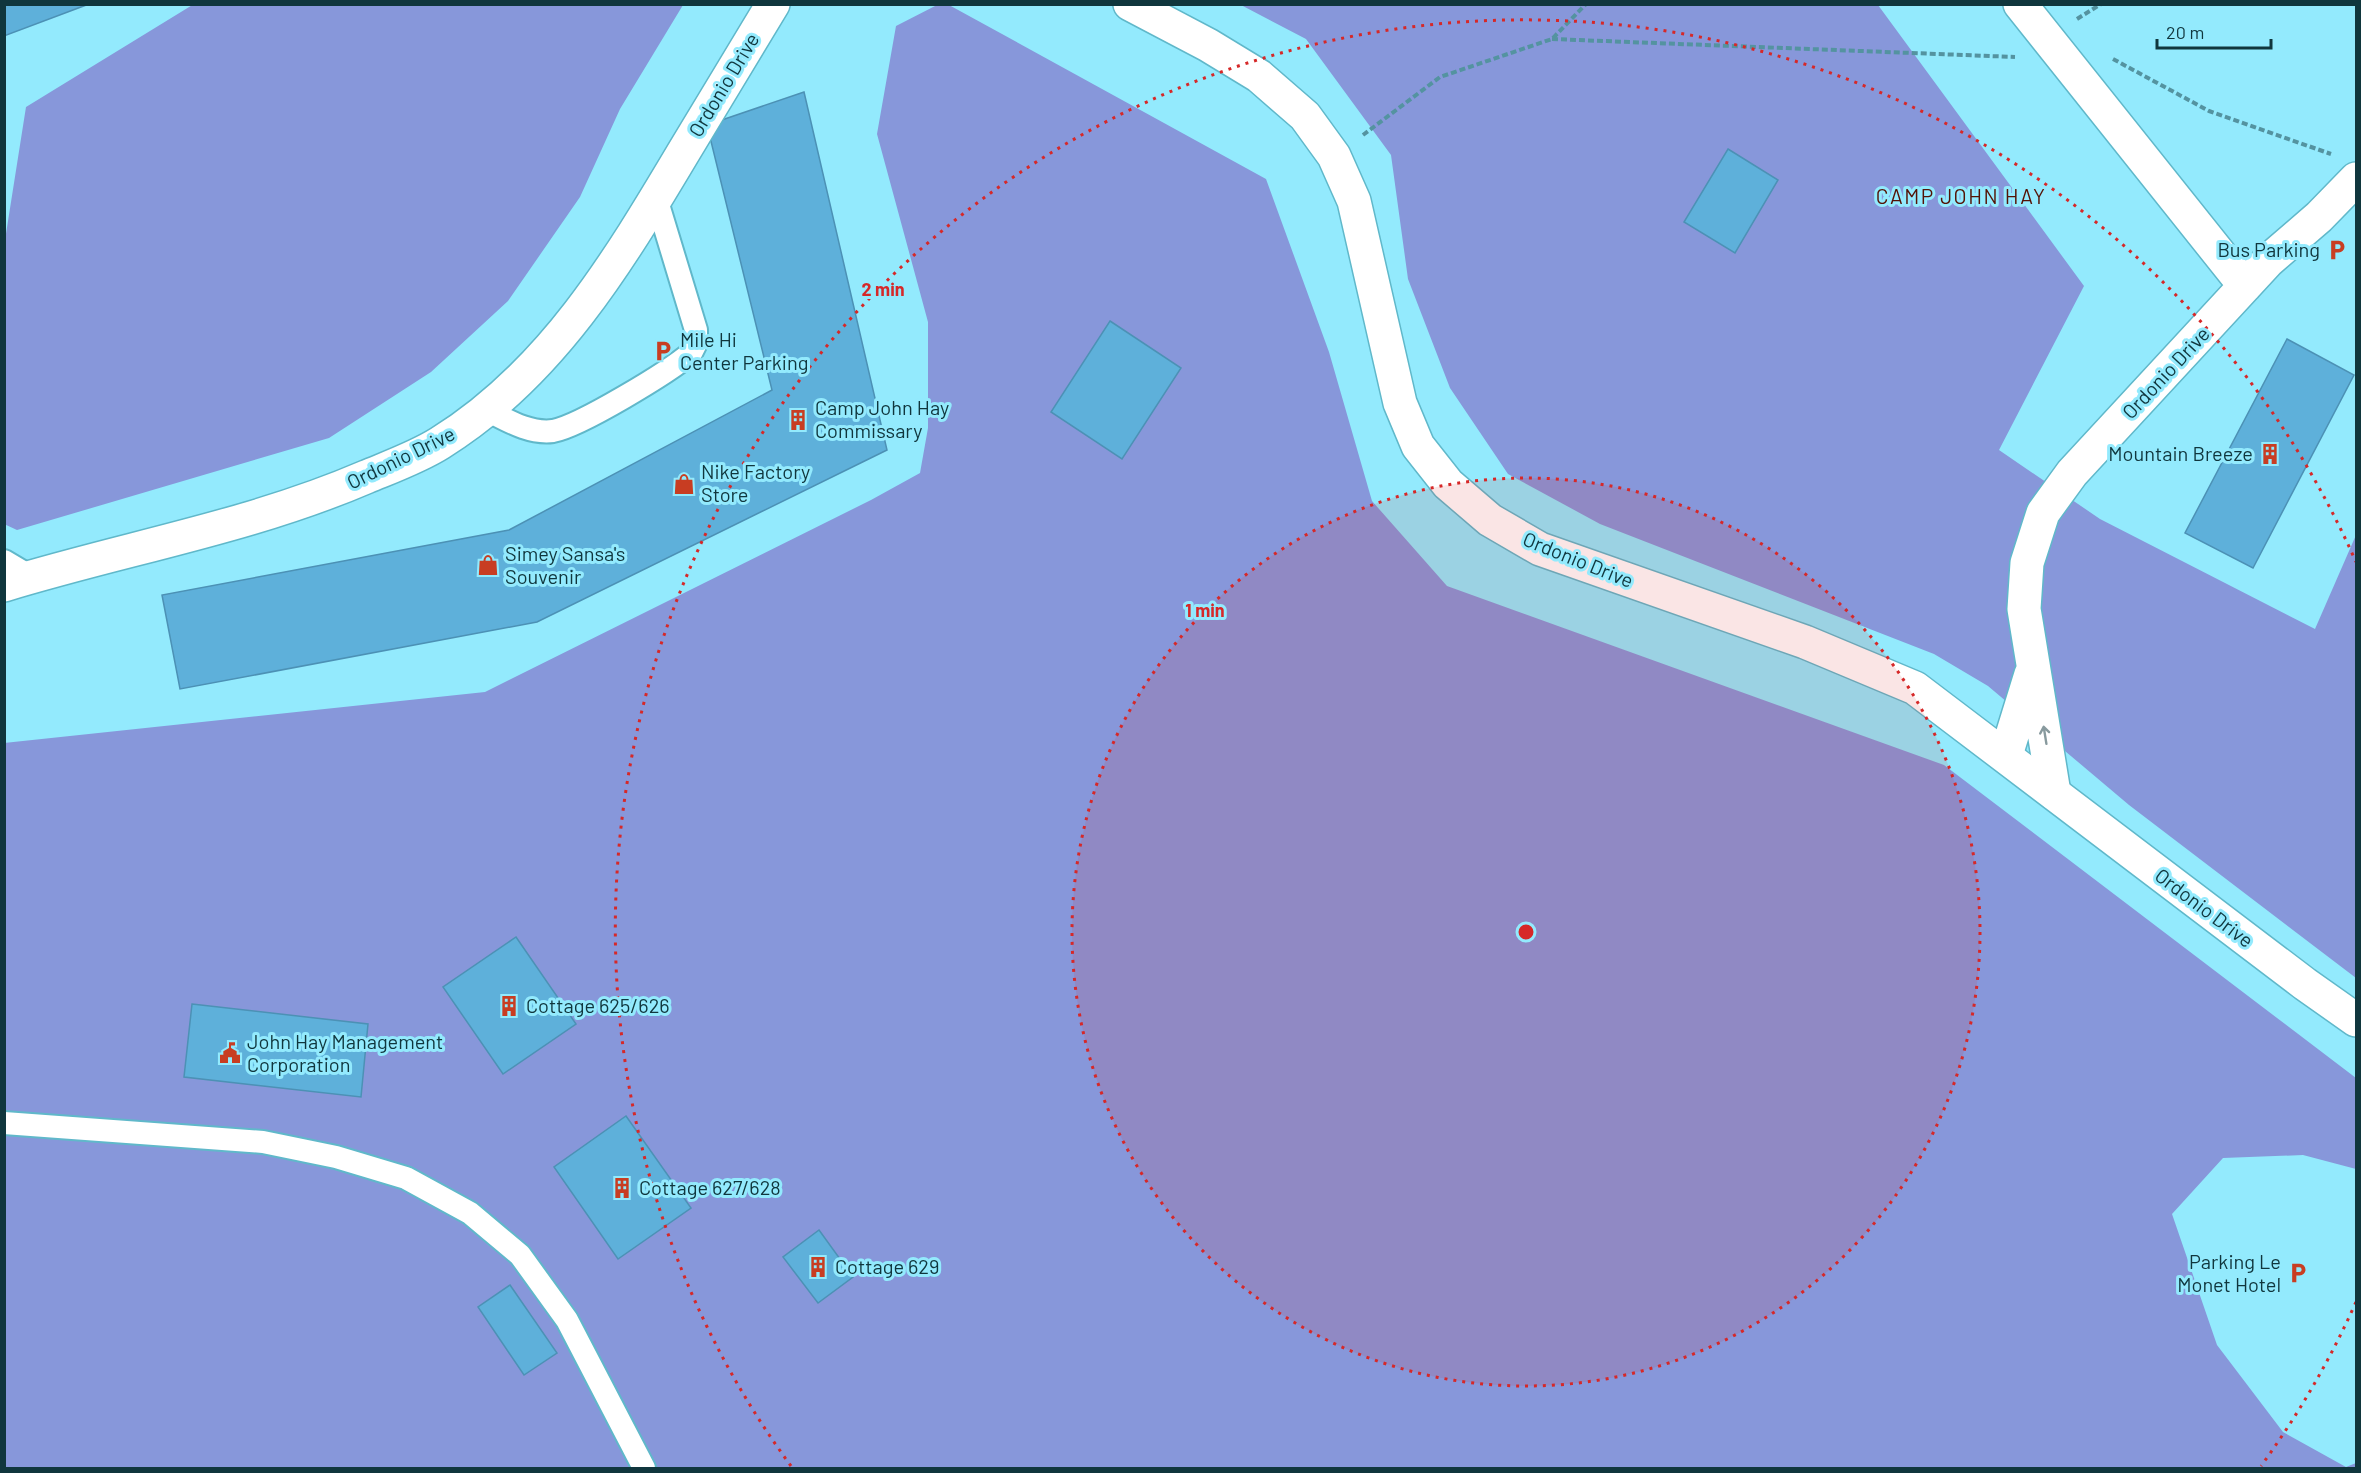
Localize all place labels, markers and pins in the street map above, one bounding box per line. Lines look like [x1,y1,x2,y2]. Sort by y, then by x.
place label: Bus Parking [2218,237,2320,261]
parking icon: Bus Parking [2325,238,2349,262]
place label: Mile Hi Center Parking [680,327,808,374]
parking icon: Mile Hi Center Parking [651,339,675,363]
place label: Camp John Hay Commissary [815,395,949,442]
building icon: Camp John Hay Commissary [786,408,810,432]
place label: Mountain Breeze [2108,441,2253,465]
building icon: Mountain Breeze [2258,442,2282,466]
place label: Nike Factory Store [701,459,810,506]
shop icon: Nike Factory Store [672,472,696,496]
place label: Simey Sansa's Souvenir [505,541,625,588]
shop icon: Simey Sansa's Souvenir [476,553,500,577]
centre of rings [1516,922,1536,942]
place label: Cottage 625/626 [526,993,670,1017]
building icon: Cottage 625/626 [497,994,521,1018]
place label: John Hay Management Corporation [247,1029,443,1076]
public building icon: John Hay Management Corporation [218,1041,242,1065]
place label: Cottage 627/628 [639,1175,781,1199]
building icon: Cottage 627/628 [610,1176,634,1200]
place label: Parking Le Monet Hotel [2177,1249,2281,1296]
place label: Cottage 629 [835,1254,939,1278]
building icon: Cottage 629 [806,1255,830,1279]
parking icon: Parking Le Monet Hotel [2286,1261,2310,1285]

